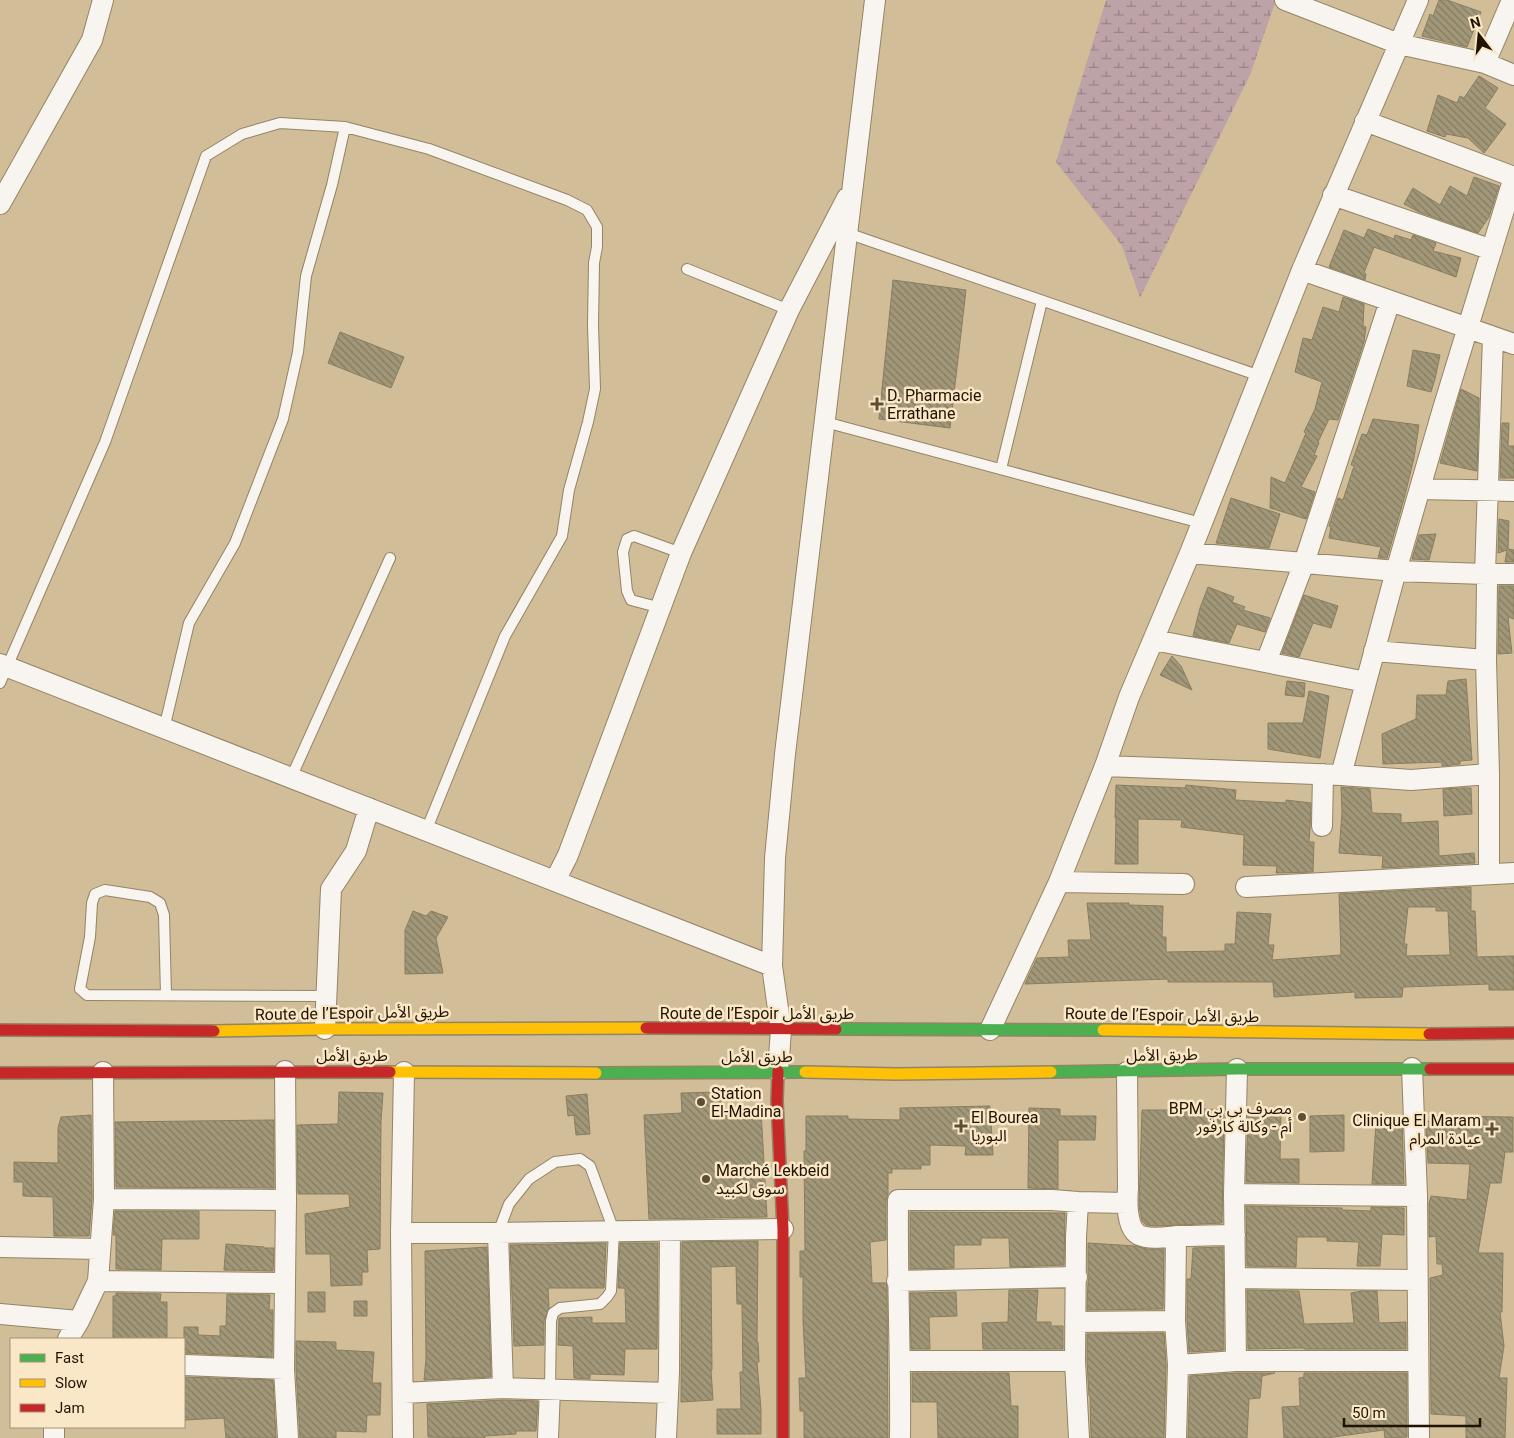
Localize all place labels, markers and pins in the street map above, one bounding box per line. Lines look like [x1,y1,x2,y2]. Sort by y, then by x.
place label: D. Pharmacie Errathane [887,386,981,423]
marker: D. Pharmacie Errathane [871,398,883,410]
place label: Station El-Madina [711,1084,782,1121]
marker: Station El-Madina [695,1096,707,1108]
place label: BPM مصرف بي بي أم - وكالة كارفور [1169,1099,1292,1139]
place label: El Bourea البوريا [971,1108,1038,1145]
marker: BPM مصرف بي بي أم - وكالة كارفور [1296,1111,1308,1123]
place label: Clinique El Maram عيادة المرام [1352,1111,1481,1151]
marker: El Bourea البوريا [955,1120,967,1132]
marker: Clinique El Maram عيادة المرام [1485,1122,1499,1136]
place label: Marché Lekbeid سوق لكبيد [716,1161,829,1198]
marker: Marché Lekbeid سوق لكبيد [700,1173,712,1185]

